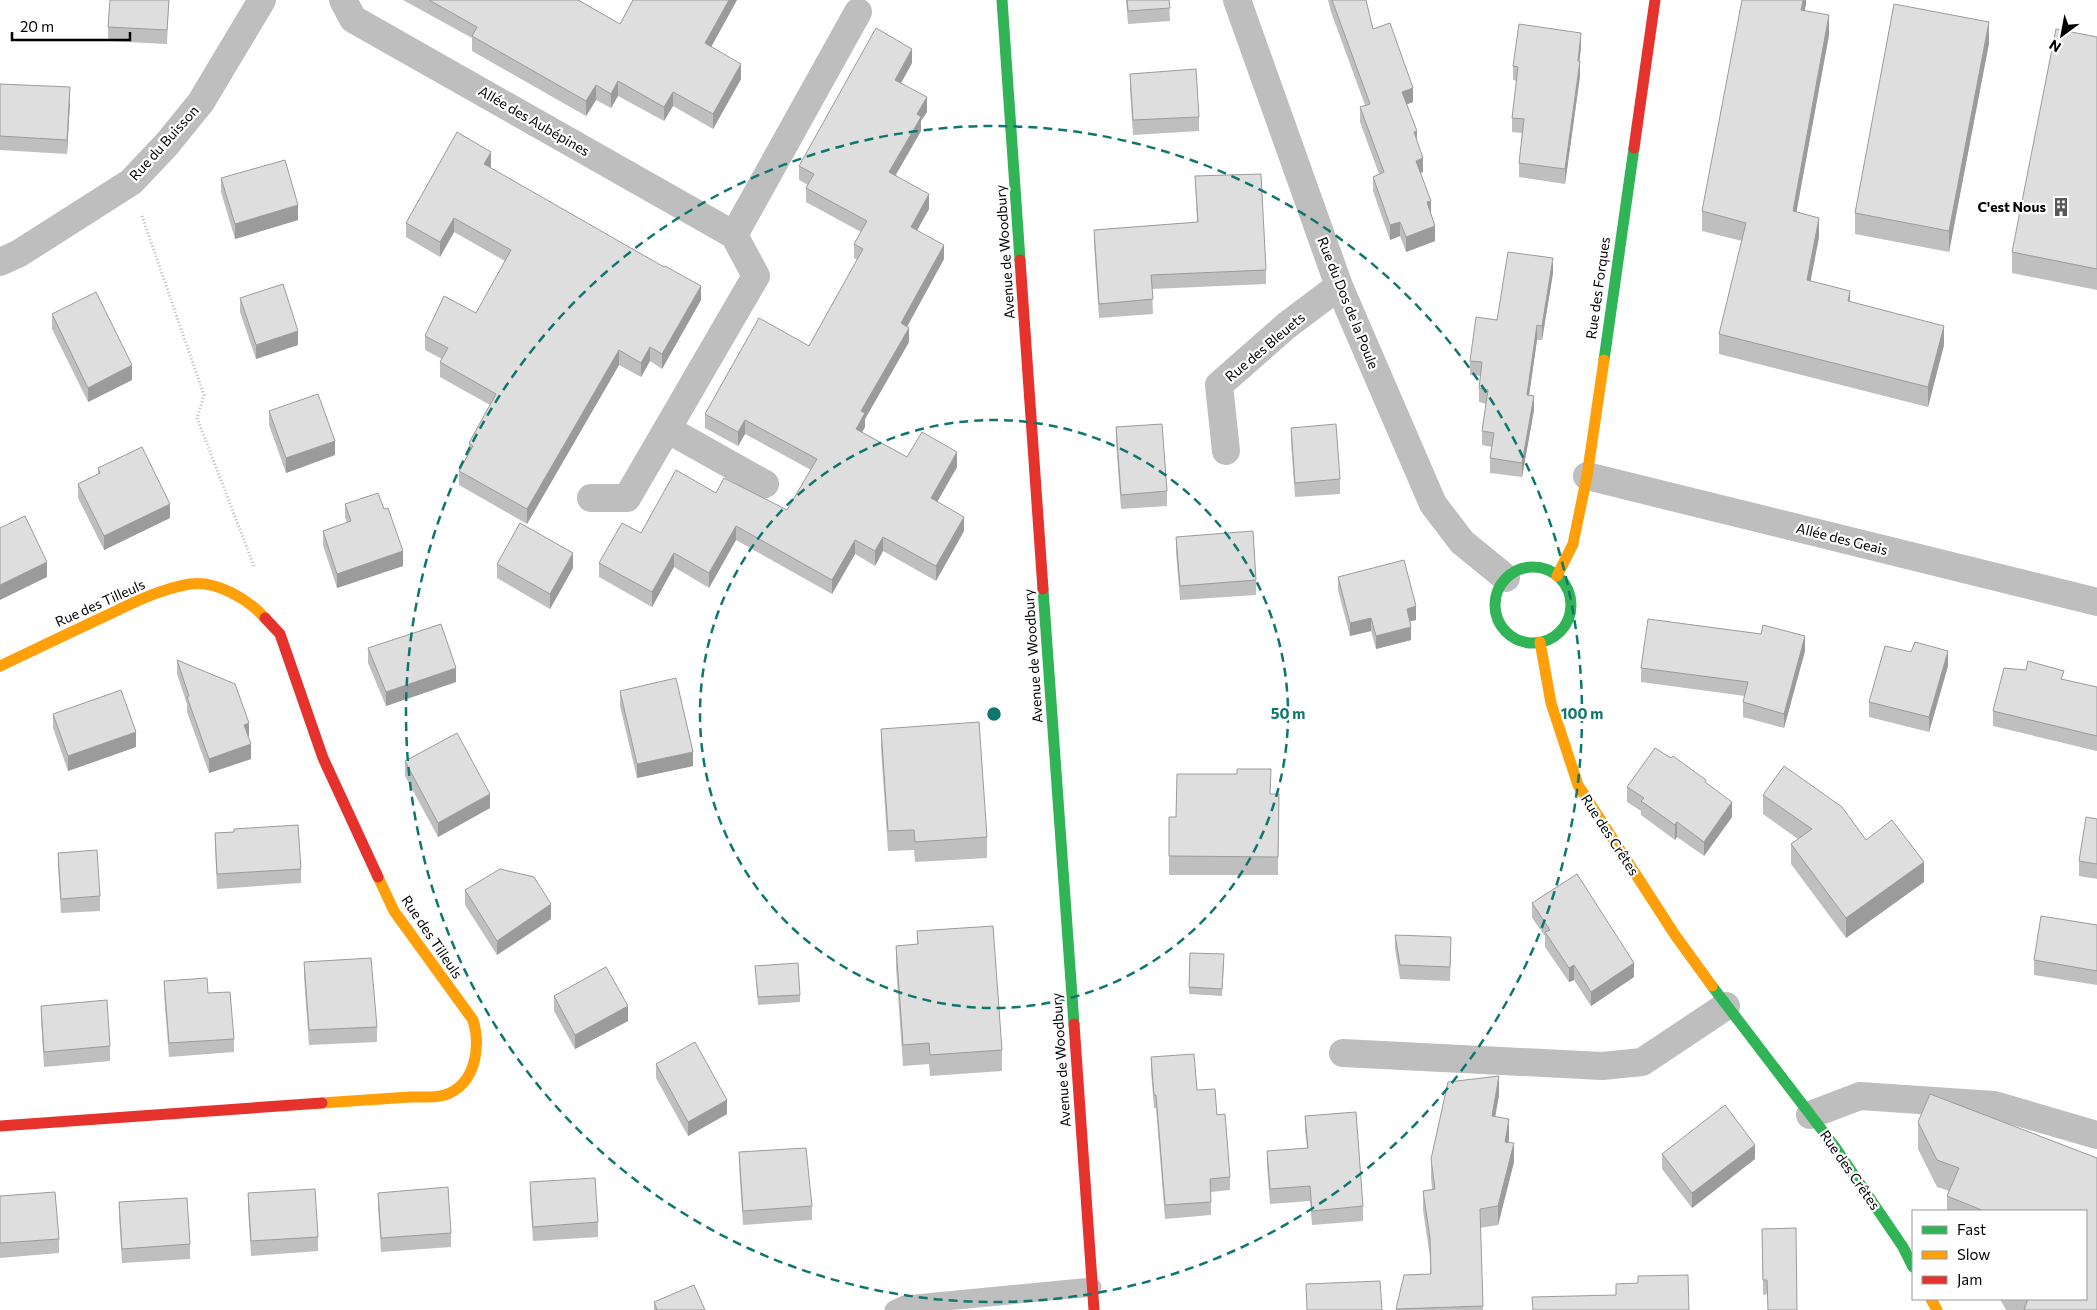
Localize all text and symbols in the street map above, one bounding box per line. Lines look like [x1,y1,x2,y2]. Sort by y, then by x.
scale bar [12,10,130,42]
north arrow [2037,10,2087,60]
text: 20 m [20,17,54,35]
text: N [2046,36,2064,56]
street label: Allée des Aubépines [476,82,593,159]
street label: Rue du Buisson [125,102,202,184]
street label: Avenue de Woodbury [991,184,1018,320]
building icon: C'est Nous [2050,196,2072,218]
place label: C'est Nous [1977,198,2046,215]
street label: Rue du Dos de la Poule [1314,234,1383,371]
street label: Rue des Forques [1582,236,1613,340]
street label: Rue des Bleuets [1221,308,1308,385]
street label: Allée des Geais [1795,519,1890,558]
street label: Rue des Tilleuls [52,575,147,630]
street label: Avenue de Woodbury [1019,588,1046,724]
text: 50 m [1271,704,1305,722]
text: 100 m [1561,704,1603,722]
centre of rings [985,705,1003,723]
street label: Rue des Crêtes [1578,791,1643,878]
street label: Rue des Tilleuls [398,892,466,981]
street label: Avenue de Woodbury [1047,992,1074,1128]
street label: Rue des Crêtes [1817,1127,1884,1213]
legend [1912,1210,2087,1300]
text: Fast [1957,1220,1986,1238]
text: Slow [1957,1245,1990,1263]
text: Jam [1957,1270,1982,1288]

